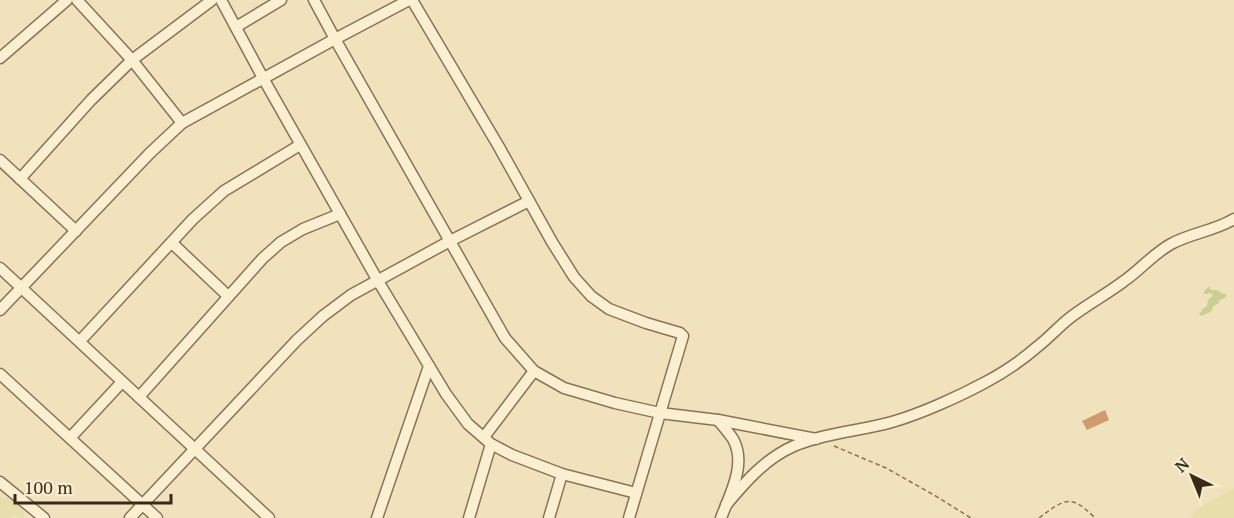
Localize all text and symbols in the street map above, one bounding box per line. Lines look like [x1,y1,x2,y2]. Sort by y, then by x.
north arrow [1162,446,1222,506]
text: N [1170,453,1194,477]
scale bar [15,467,171,505]
text: 100 m [24,475,73,499]

